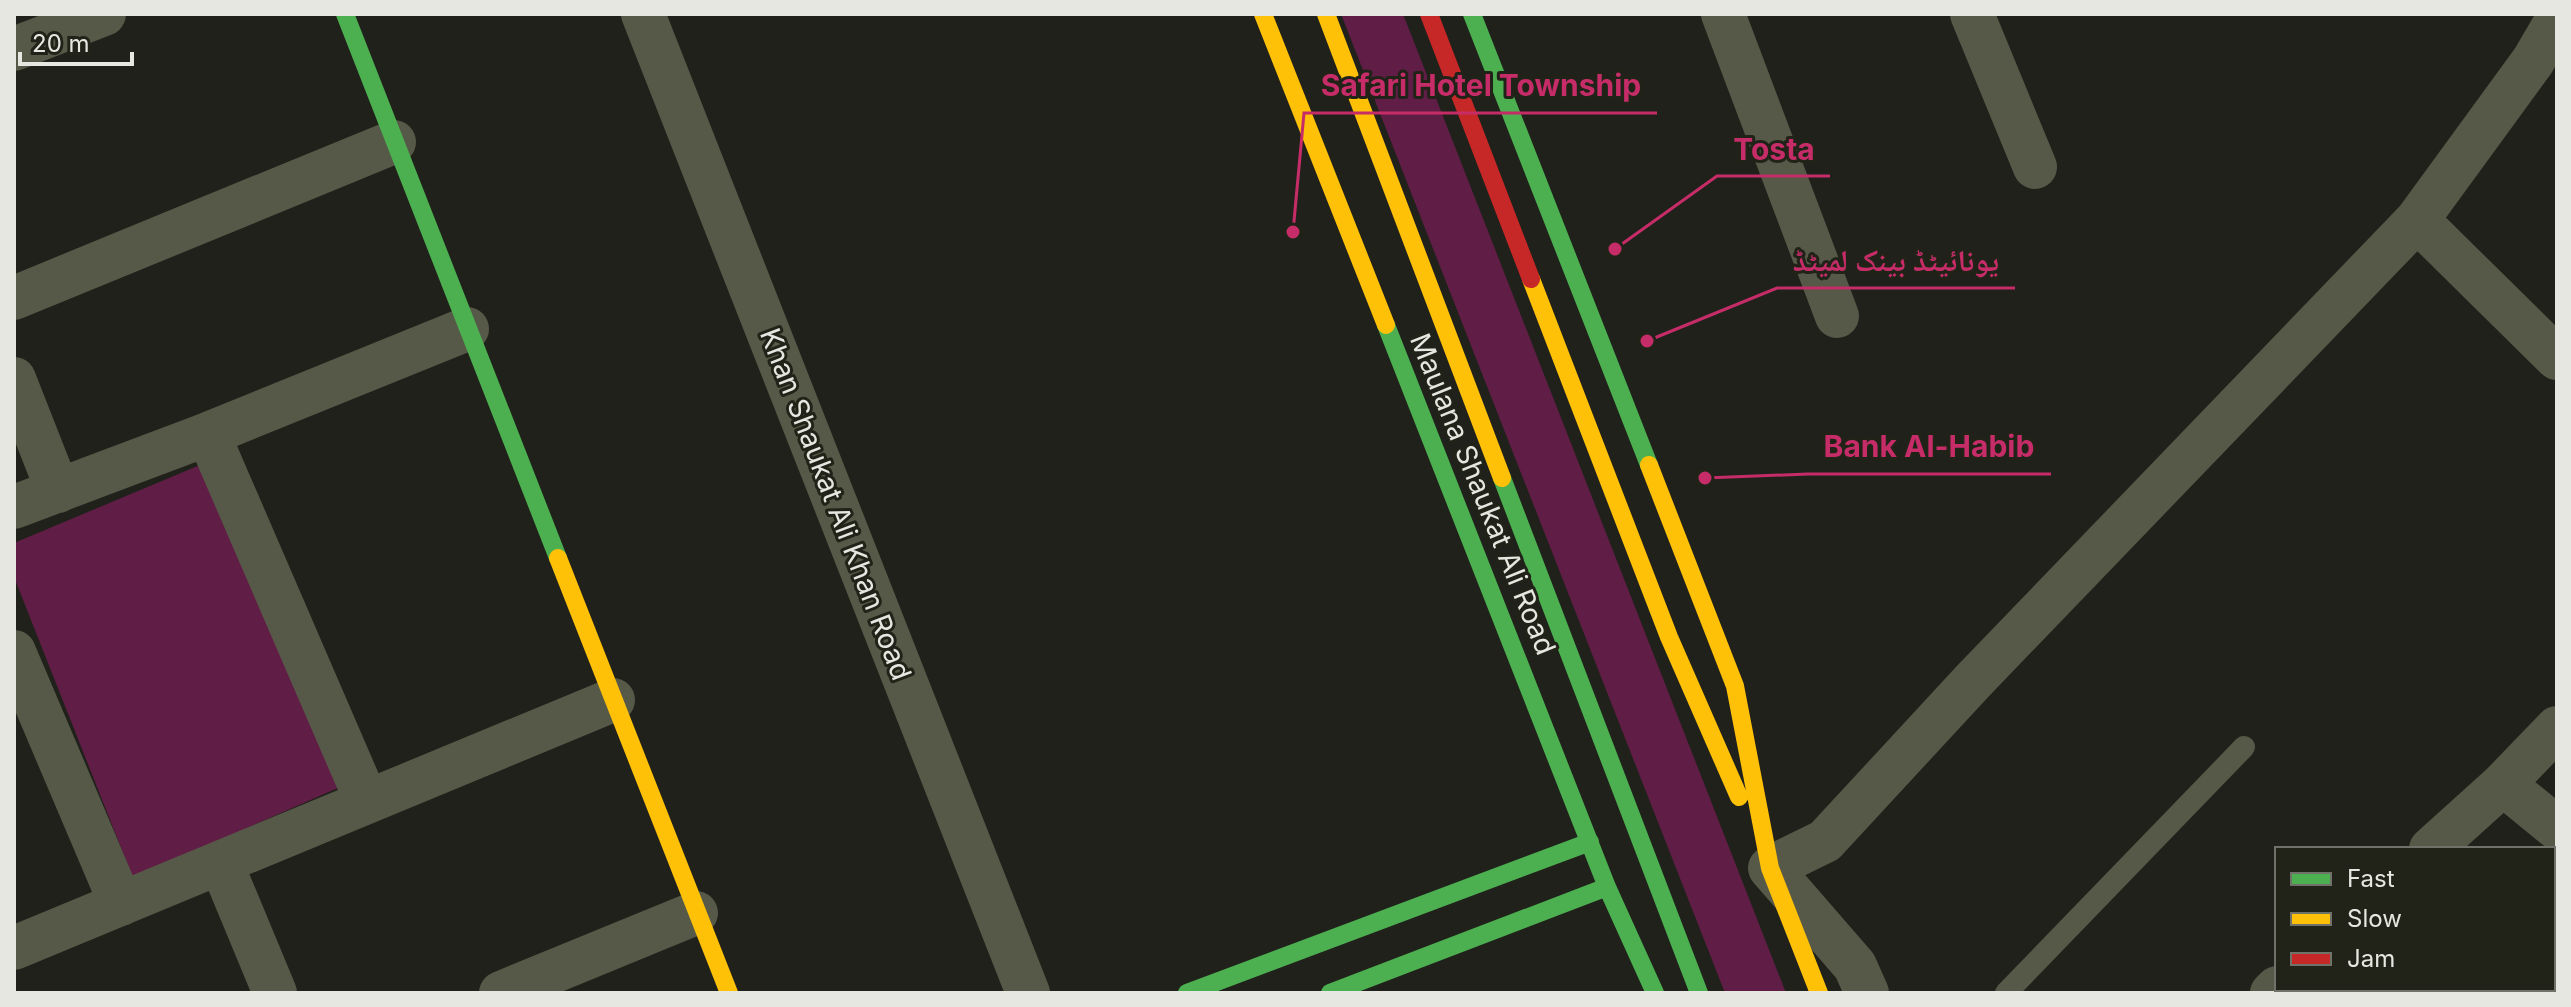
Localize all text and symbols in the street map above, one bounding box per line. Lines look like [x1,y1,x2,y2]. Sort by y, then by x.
scale bar [20,16,132,66]
text: 20 m [32,29,90,58]
callout: Safari Hotel Township [1304,59,1657,113]
text: Safari Hotel Township [1321,67,1641,103]
callout: Tosta [1717,122,1830,176]
text: Tosta [1733,131,1815,167]
callout: یونائیٹڈ بینک لمیٹڈ [1777,234,2015,288]
text: یونائیٹڈ بینک لمیٹڈ [1793,242,1999,278]
street label: Khan Shaukat Ali Khan Road [753,323,919,685]
street label: Maulana Shaukat Ali Road [1403,328,1563,660]
callout: Bank Al-Habib [1808,420,2051,474]
text: Bank Al-Habib [1824,428,2034,464]
legend [2275,847,2555,991]
text: Fast [2347,864,2395,893]
text: Slow [2347,904,2402,933]
text: Jam [2347,944,2395,973]

